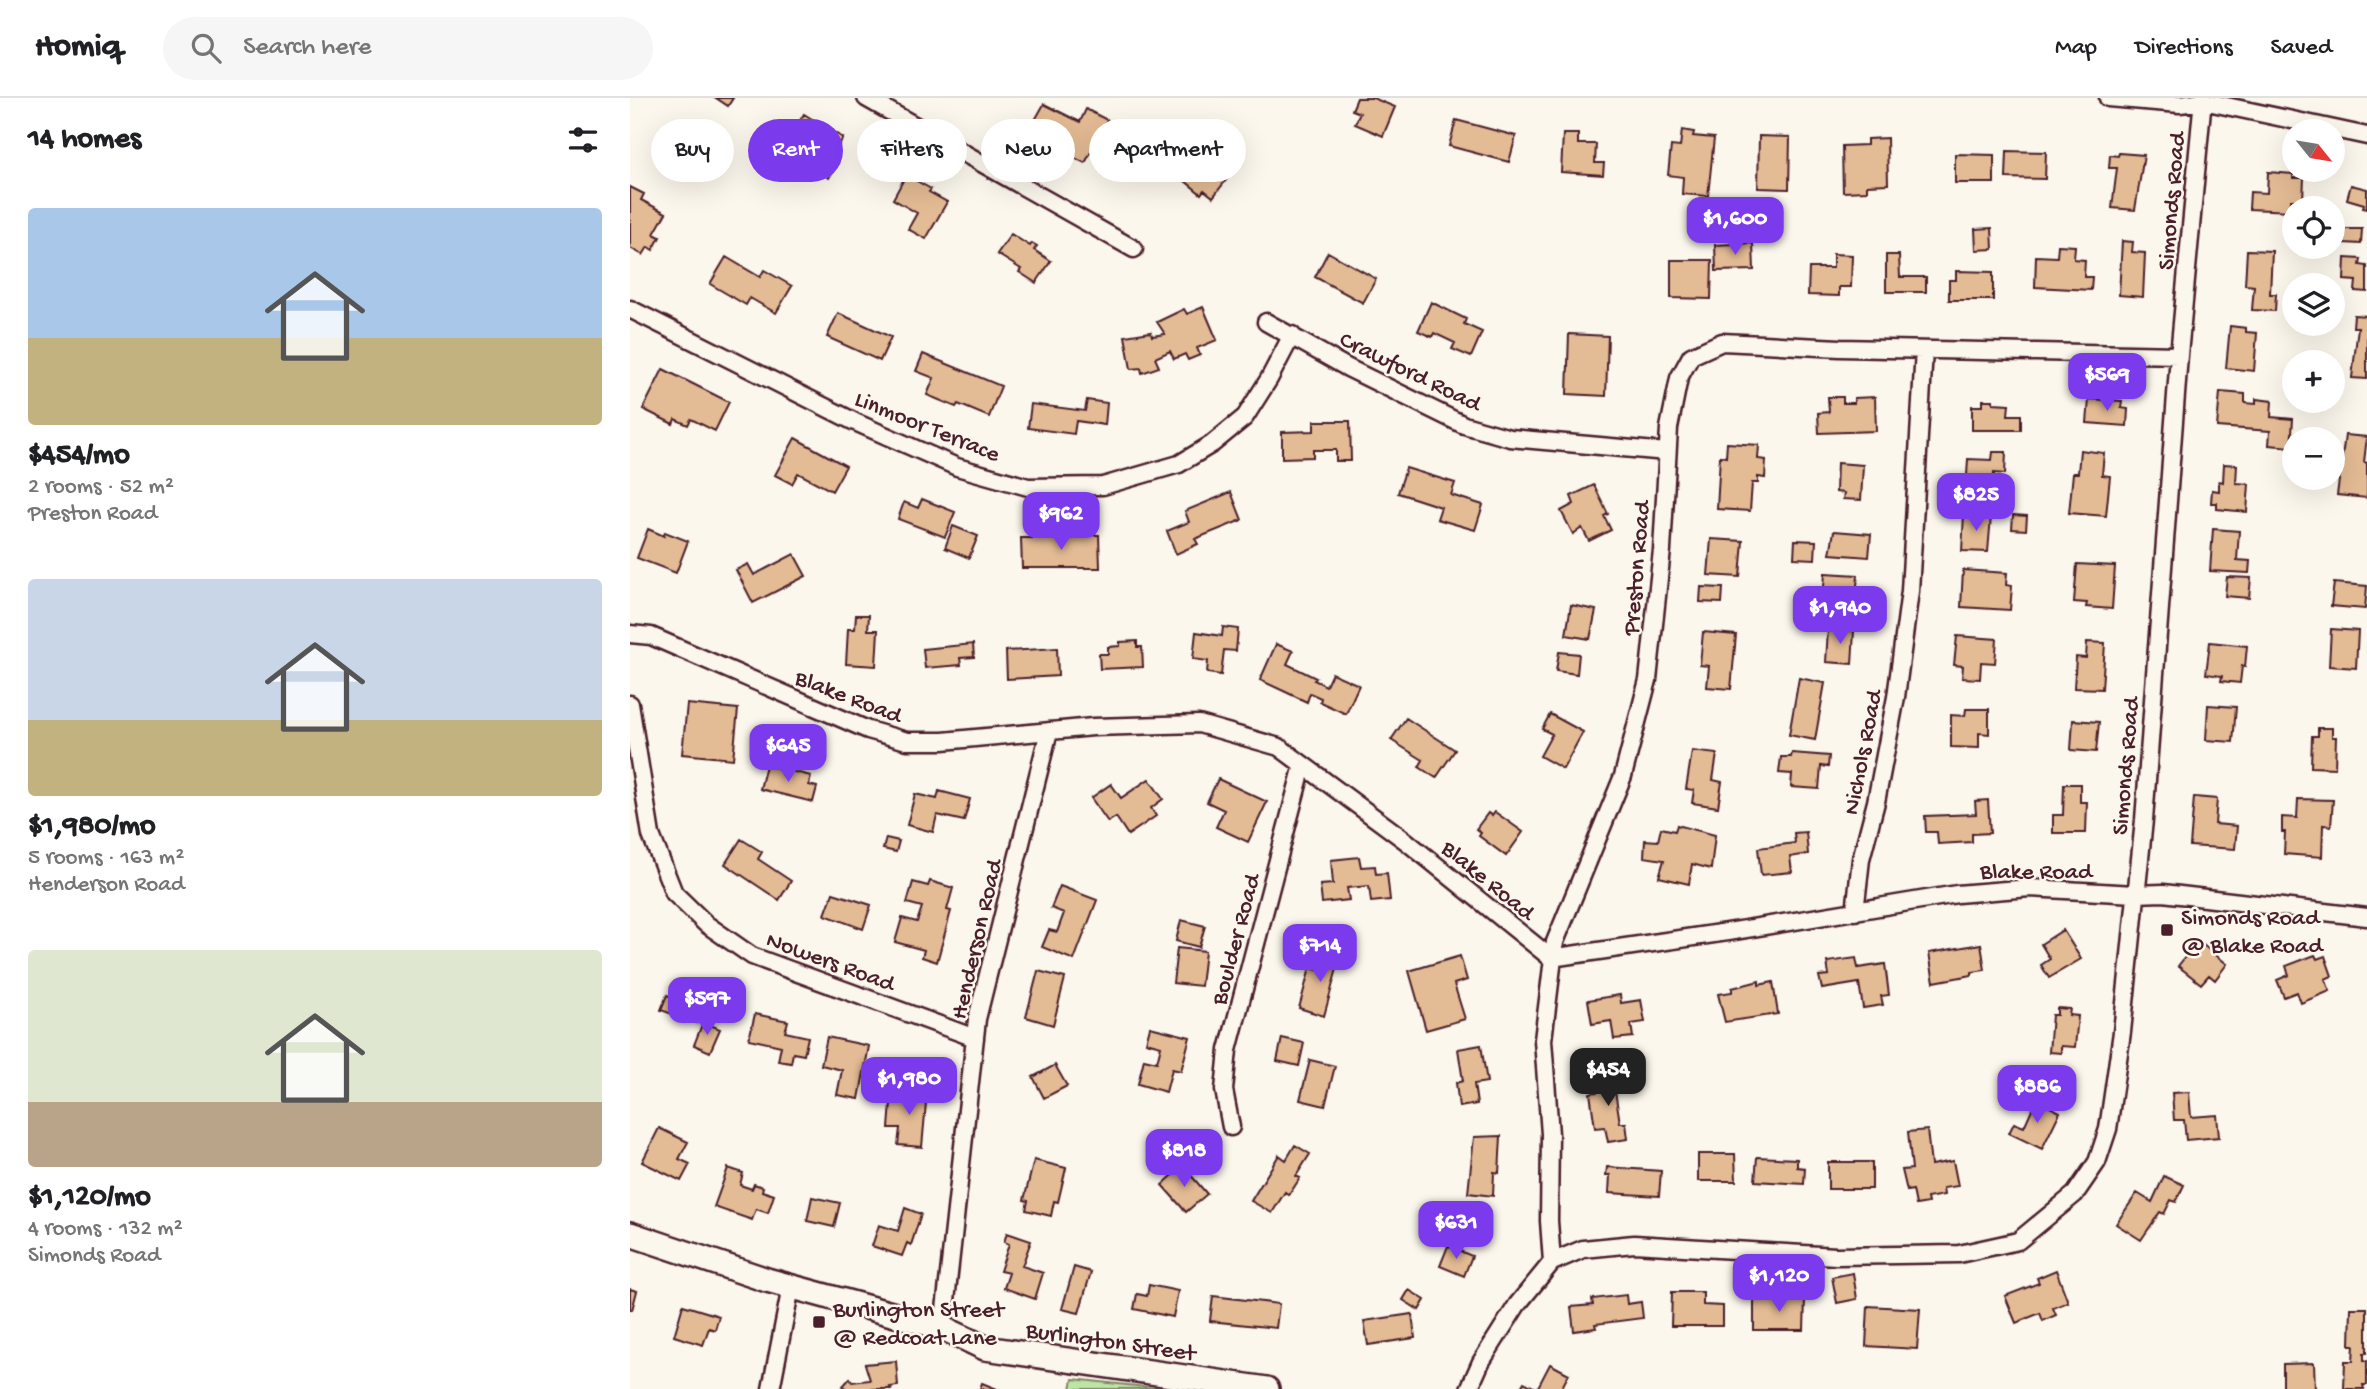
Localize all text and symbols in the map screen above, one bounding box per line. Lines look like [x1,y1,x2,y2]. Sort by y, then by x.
search box [163,17,653,80]
text: Homiq [35,29,121,67]
icon: search [187,29,225,67]
text: Search here [243,33,371,64]
text: Map [2055,34,2097,63]
text: Directions [2135,34,2233,63]
text: Saved [2271,34,2332,63]
chip: Buy [651,119,734,182]
chip: Rent [748,119,843,182]
chip: Filters [857,119,967,182]
chip: New [981,119,1075,182]
chip: Apartment [1089,119,1246,182]
north arrow [2282,119,2345,182]
map controls [2282,119,2345,490]
icon: filters [564,121,602,159]
text: 14 homes [28,123,141,158]
street label: Simonds Road [2153,129,2194,271]
button: locate [2282,196,2345,259]
pin: $1,600 [1678,198,1792,257]
text: $1,600 [1703,206,1767,233]
icon: home [252,253,378,379]
button: layers [2282,273,2345,336]
street label: Crawford Road [1334,326,1487,421]
button: + [2282,350,2345,413]
pin: $569 [2066,354,2148,413]
text: $569 [2084,362,2130,389]
street label: Linmoor Terrace [850,386,1004,471]
button: − [2282,427,2345,490]
text: $454/mo [28,439,130,474]
text: 2 rooms · 52 m² [28,474,174,501]
pin: $825 [1935,474,2017,533]
text: $825 [1953,482,1999,509]
pin: $962 [1020,492,1102,552]
street label: Preston Road [1618,498,1659,638]
text: Preston Road [28,501,157,528]
text: $962 [1039,501,1083,528]
pin: $1,940 [1783,587,1897,646]
text: $1,940 [1809,595,1871,622]
icon: home [252,624,378,750]
street label: Blake Road [789,664,907,733]
street label: Nichols Road [1838,686,1891,818]
street label: Simonds Road [2107,694,2148,836]
pin: $645 [747,724,829,784]
text: $645 [766,733,810,760]
text: $1,980/mo [28,810,156,845]
street label: Blake Road [1433,835,1541,929]
text: 5 rooms · 163 m² [28,845,184,872]
street label: Henderson Road [946,855,1011,1023]
street label: Blake Road [1979,859,2094,888]
street label: Boulder Road [1206,869,1269,1010]
text: Henderson Road [28,872,184,899]
place label: Simonds Road @ Blake Road [2181,905,2324,962]
marker: Simonds Road @ Blake Road [2159,922,2175,938]
pin: $714 [1279,924,1361,984]
street label: Nowers Road [762,927,900,1001]
text: $714 [1299,933,1341,960]
pin: $597 [666,978,748,1037]
text: $597 [684,986,730,1013]
icon: home [252,995,378,1121]
pin: $454 [1567,1048,1649,1108]
text: $454 [1586,1057,1630,1084]
pin: $1,980 [852,1058,966,1117]
text: $1,980 [877,1066,941,1093]
pin: $886 [1996,1066,2078,1125]
text: $886 [2013,1074,2061,1101]
pin: $818 [1143,1130,1225,1189]
text: $818 [1162,1138,1206,1165]
text: $1,120/mo [28,1181,151,1216]
pin: $631 [1415,1202,1497,1261]
text: $631 [1434,1210,1478,1237]
text: 4 rooms · 132 m² [28,1216,183,1243]
text: Simonds Road [28,1243,160,1270]
pin: $1,120 [1722,1254,1836,1314]
text: $1,120 [1749,1263,1809,1290]
place label: Burlington Street @ Redcoat Lane [832,1297,1006,1354]
marker: Burlington Street @ Redcoat Lane [811,1314,827,1330]
street label: Burlington Street [1023,1317,1199,1370]

